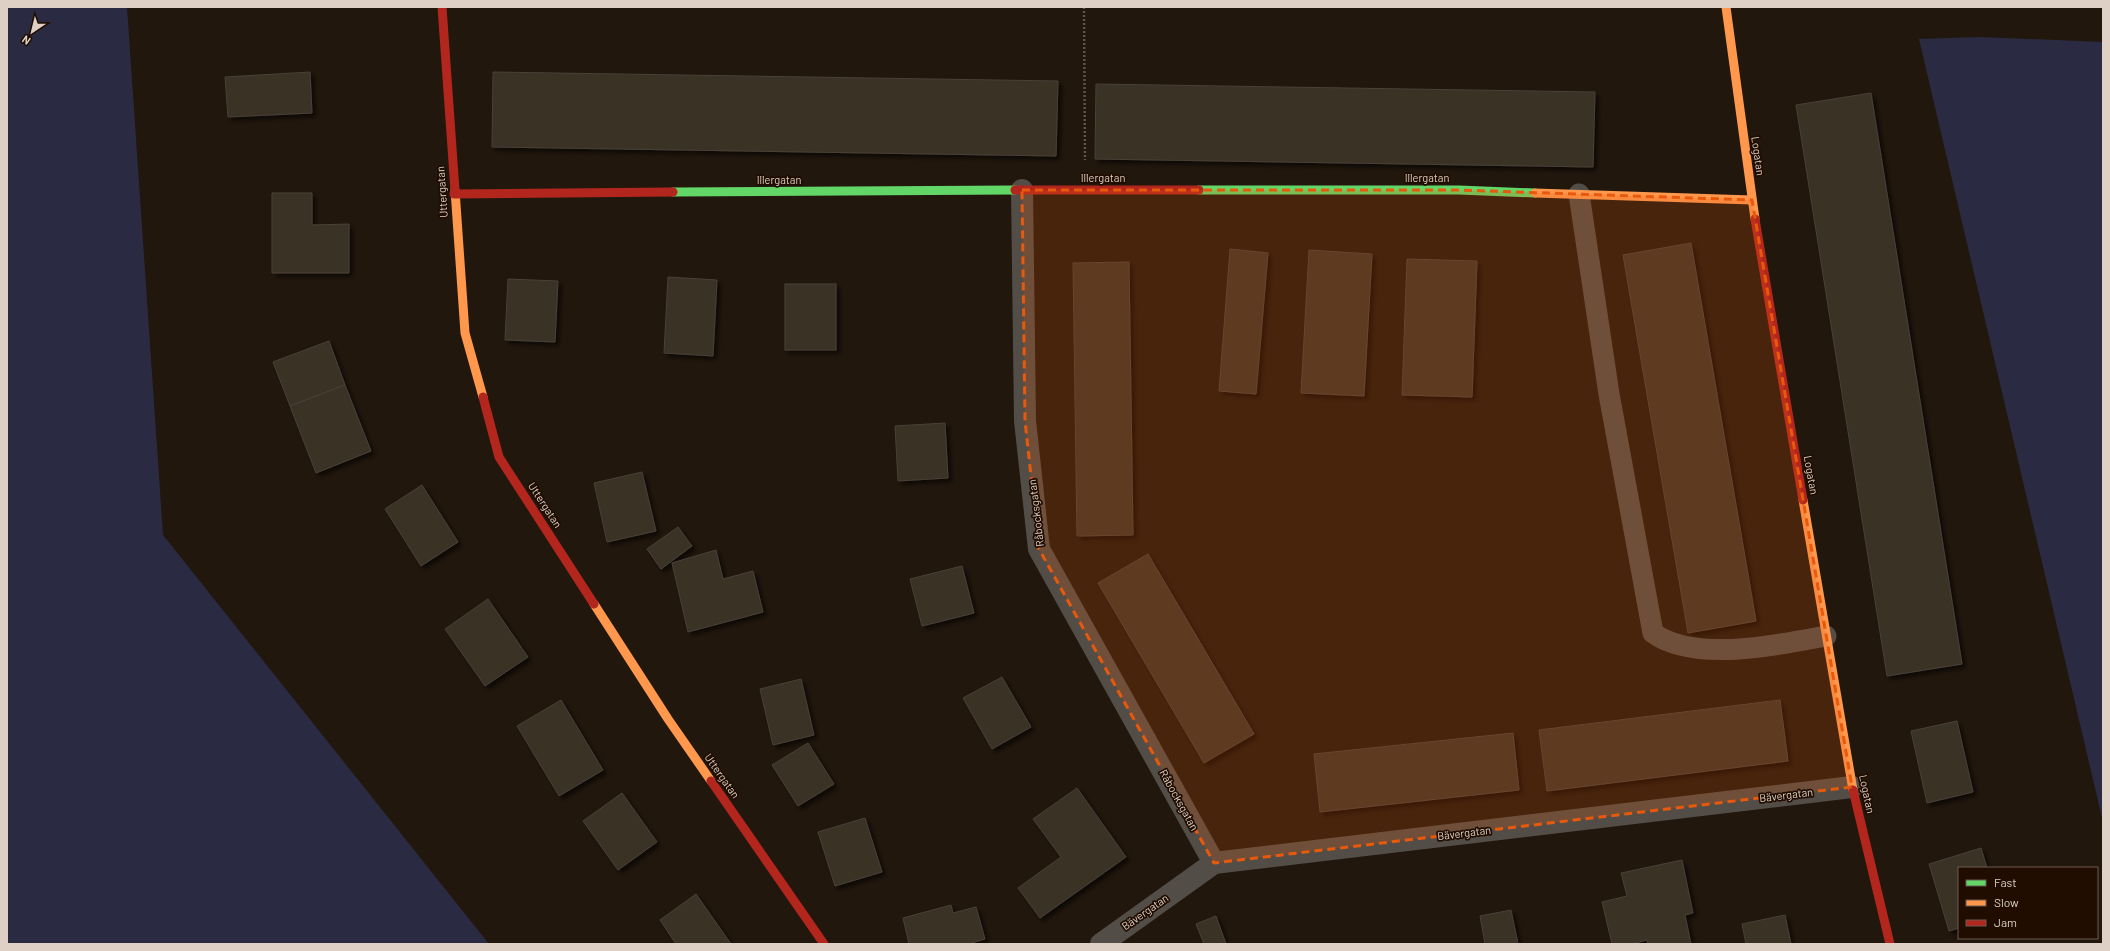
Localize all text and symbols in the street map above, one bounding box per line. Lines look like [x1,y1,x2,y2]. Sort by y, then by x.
north arrow [12,12,52,52]
text: N [19,33,33,48]
street label: Logatan [1749,136,1768,176]
street label: Uttergatan [433,166,450,218]
street label: Illergatan [1081,171,1125,184]
street label: Illergatan [1405,171,1449,184]
street label: Illergatan [757,173,801,186]
street label: Logatan [1802,454,1821,495]
street label: Uttergatan [526,479,565,530]
street label: Råbocksgatan [1025,479,1046,547]
street label: Uttergatan [702,751,743,801]
street label: Råbocksgatan [1157,767,1202,833]
street label: Logatan [1857,773,1878,815]
street label: Bävergatan [1758,785,1814,804]
street label: Bävergatan [1436,823,1492,842]
legend [1958,867,2098,939]
text: Fast [1994,875,2017,889]
street label: Bävergatan [1119,891,1171,932]
text: Slow [1994,895,2019,909]
text: Jam [1994,915,2017,929]

